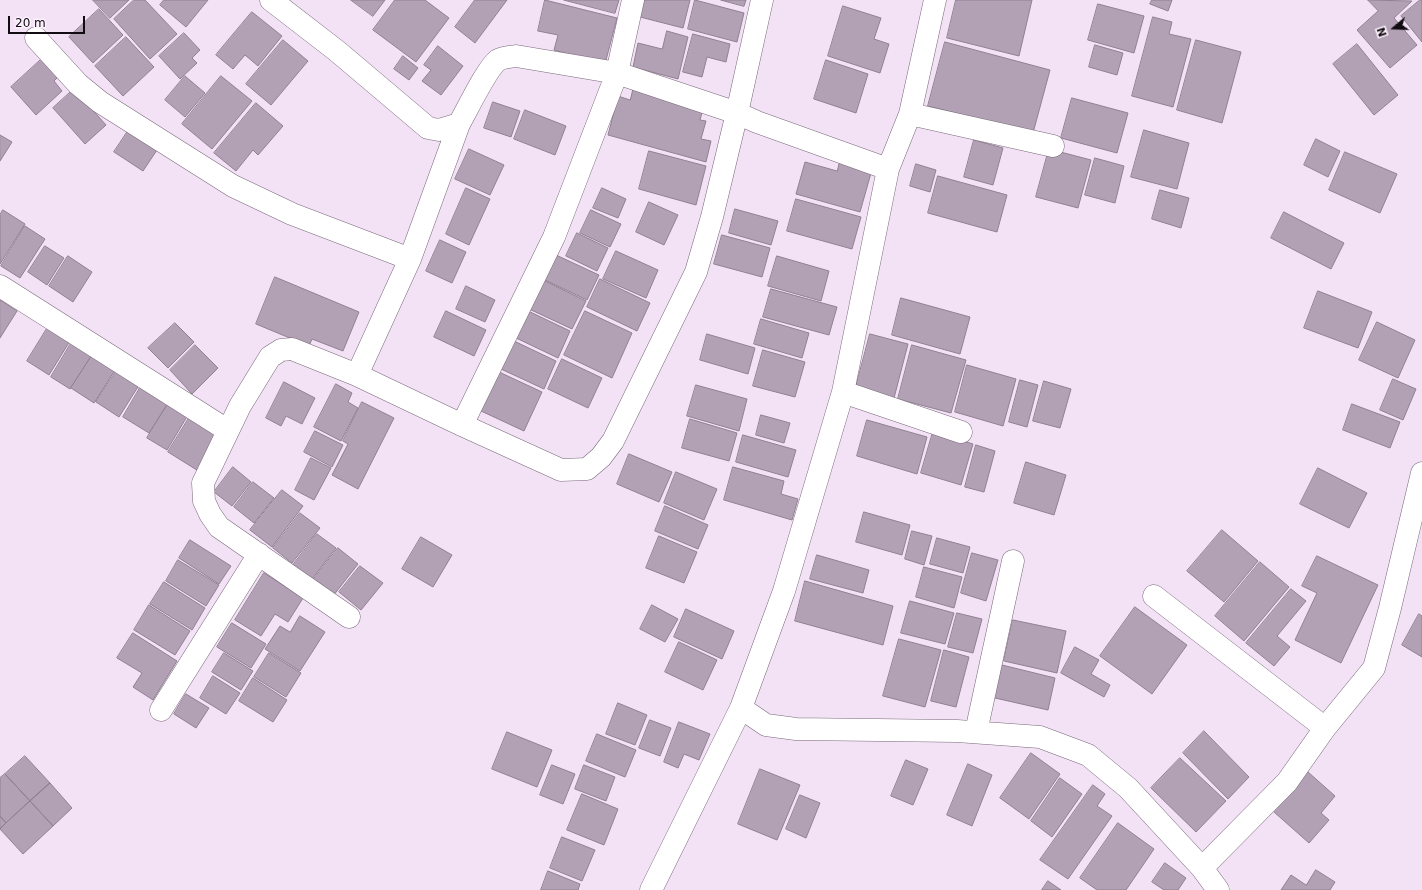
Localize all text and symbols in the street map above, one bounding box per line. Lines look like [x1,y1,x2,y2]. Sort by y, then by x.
scale bar [10,8,87,34]
north arrow [1374,8,1414,48]
text: 20 m [15,16,46,30]
text: N [1375,26,1390,39]

